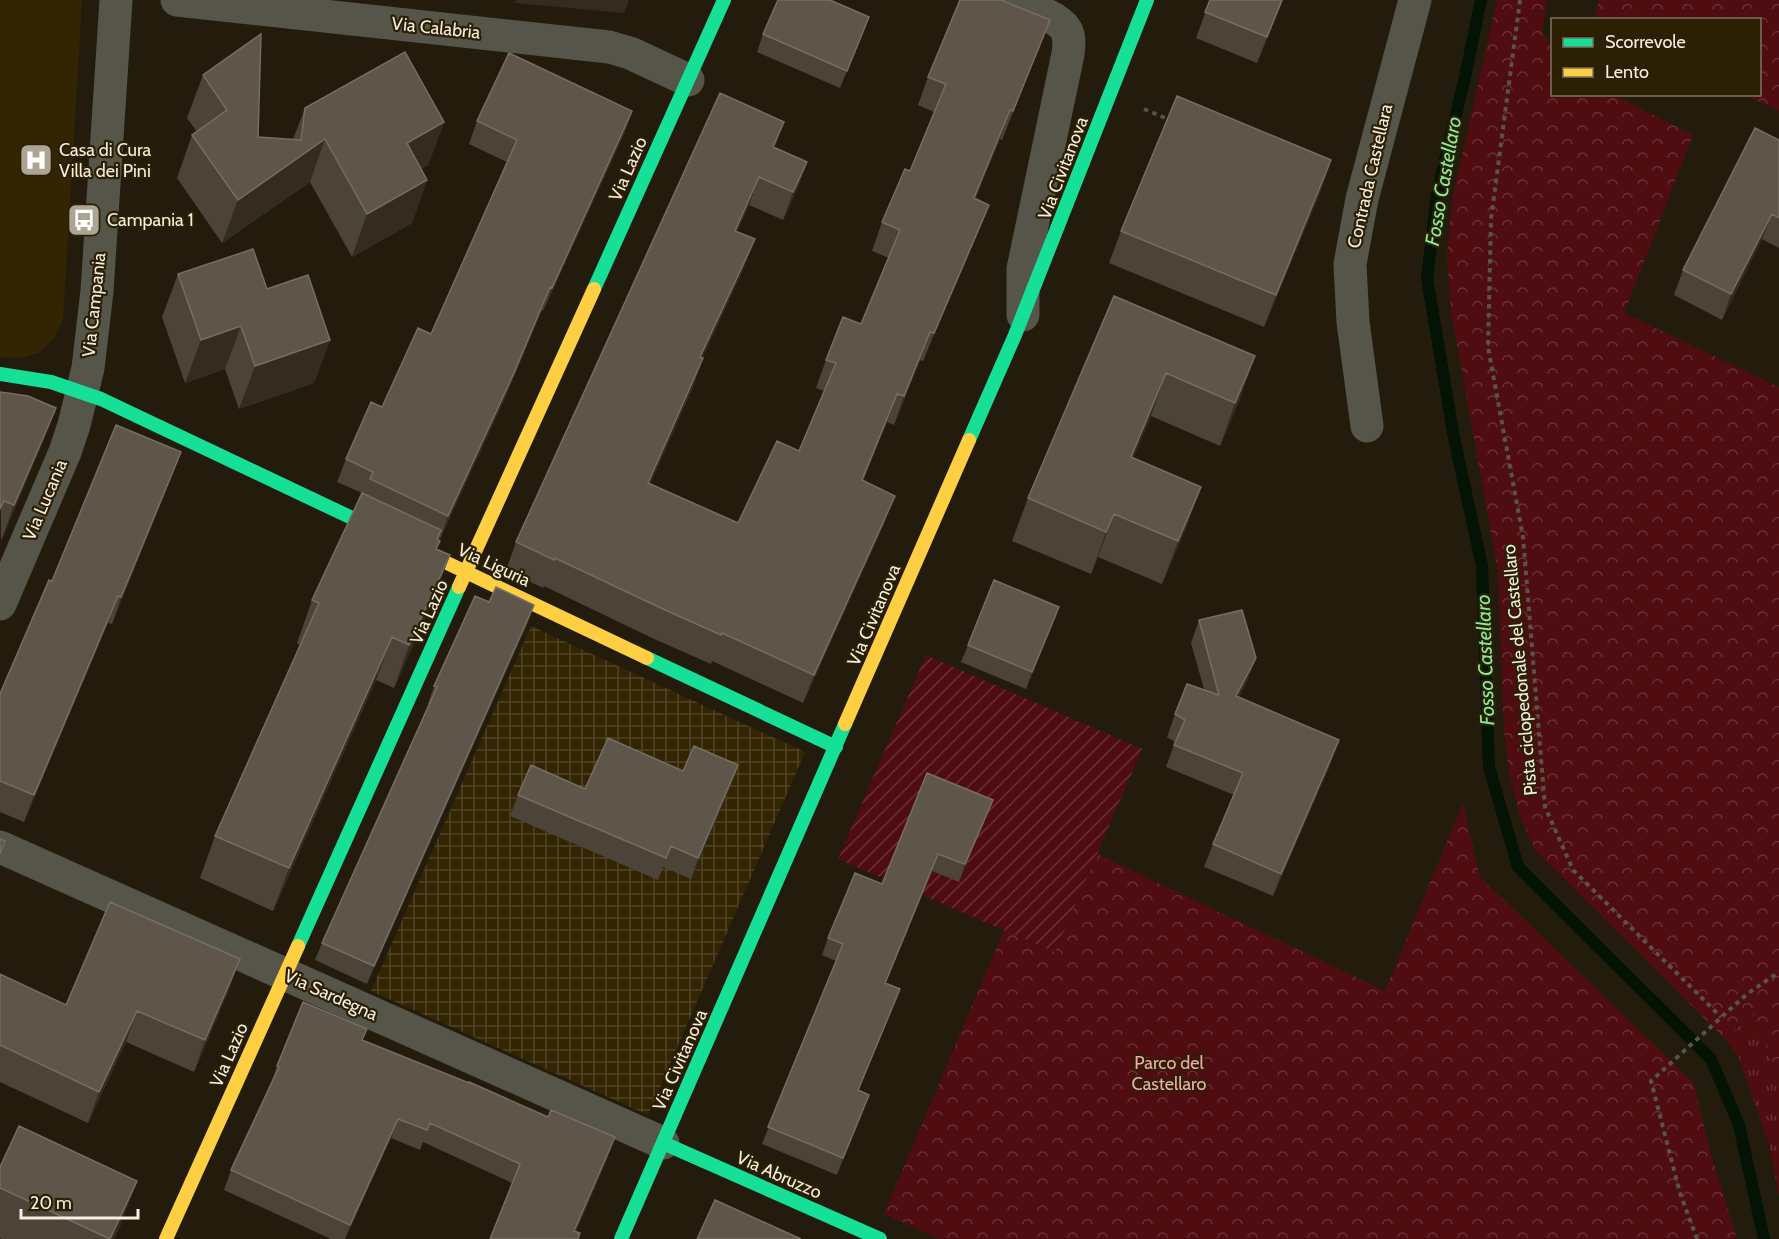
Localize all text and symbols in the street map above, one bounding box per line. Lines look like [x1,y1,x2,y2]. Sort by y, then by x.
street label: Via Calabria [391,12,482,44]
legend [1551,18,1761,96]
text: Scorrevole [1605,31,1686,53]
text: Lento [1605,61,1649,83]
street label: Contrada Castellara [1343,101,1397,250]
street label: Via Civitanova [1033,113,1093,223]
water label: Fosso Castellaro [1420,114,1466,248]
street label: Via Lazio [604,133,652,205]
place label: Casa di Cura Villa dei Pini [59,139,152,182]
hospital icon: Casa di Cura Villa dei Pini [18,142,54,178]
bus stop icon: Campania 1 [66,202,102,238]
place label: Campania 1 [107,209,194,231]
street label: Via Campania [78,251,110,358]
street label: Via Lucania [18,456,72,544]
street label: Via Liguria [454,539,534,592]
street label: Pista ciclopedonale del Castellaro [1498,543,1542,797]
street label: Via Civitanova [843,561,905,669]
street label: Via Lazio [405,576,453,648]
water label: Fosso Castellaro [1471,594,1499,726]
street label: Via Sardegna [281,965,381,1025]
street label: Via Civitanova [648,1006,712,1114]
street label: Via Lazio [205,1019,253,1091]
park label: Parco del Castellaro [1132,1052,1207,1095]
street label: Via Abruzzo [733,1146,825,1204]
scale bar [21,1182,138,1220]
text: 20 m [30,1192,72,1214]

